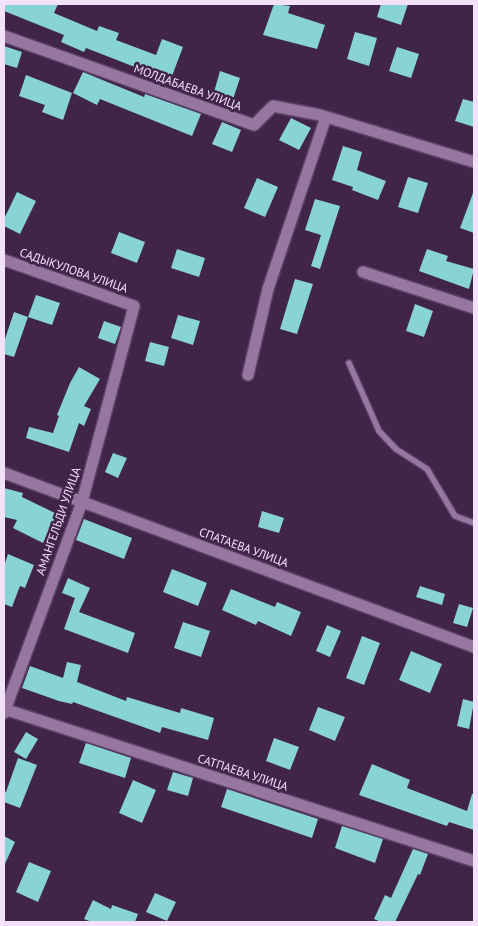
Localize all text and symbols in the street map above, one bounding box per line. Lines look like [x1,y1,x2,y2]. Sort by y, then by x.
street label: МОЛДАБАЕВА УЛИЦА [132,60,244,114]
street label: САДЫКУЛОВА УЛИЦА [18,244,130,296]
street label: АМАНГЕЛЬДИ УЛИЦА [32,465,84,577]
street label: СПАТАЕВА УЛИЦА [197,524,291,570]
street label: САТПАЕВА УЛИЦА [196,750,290,794]

